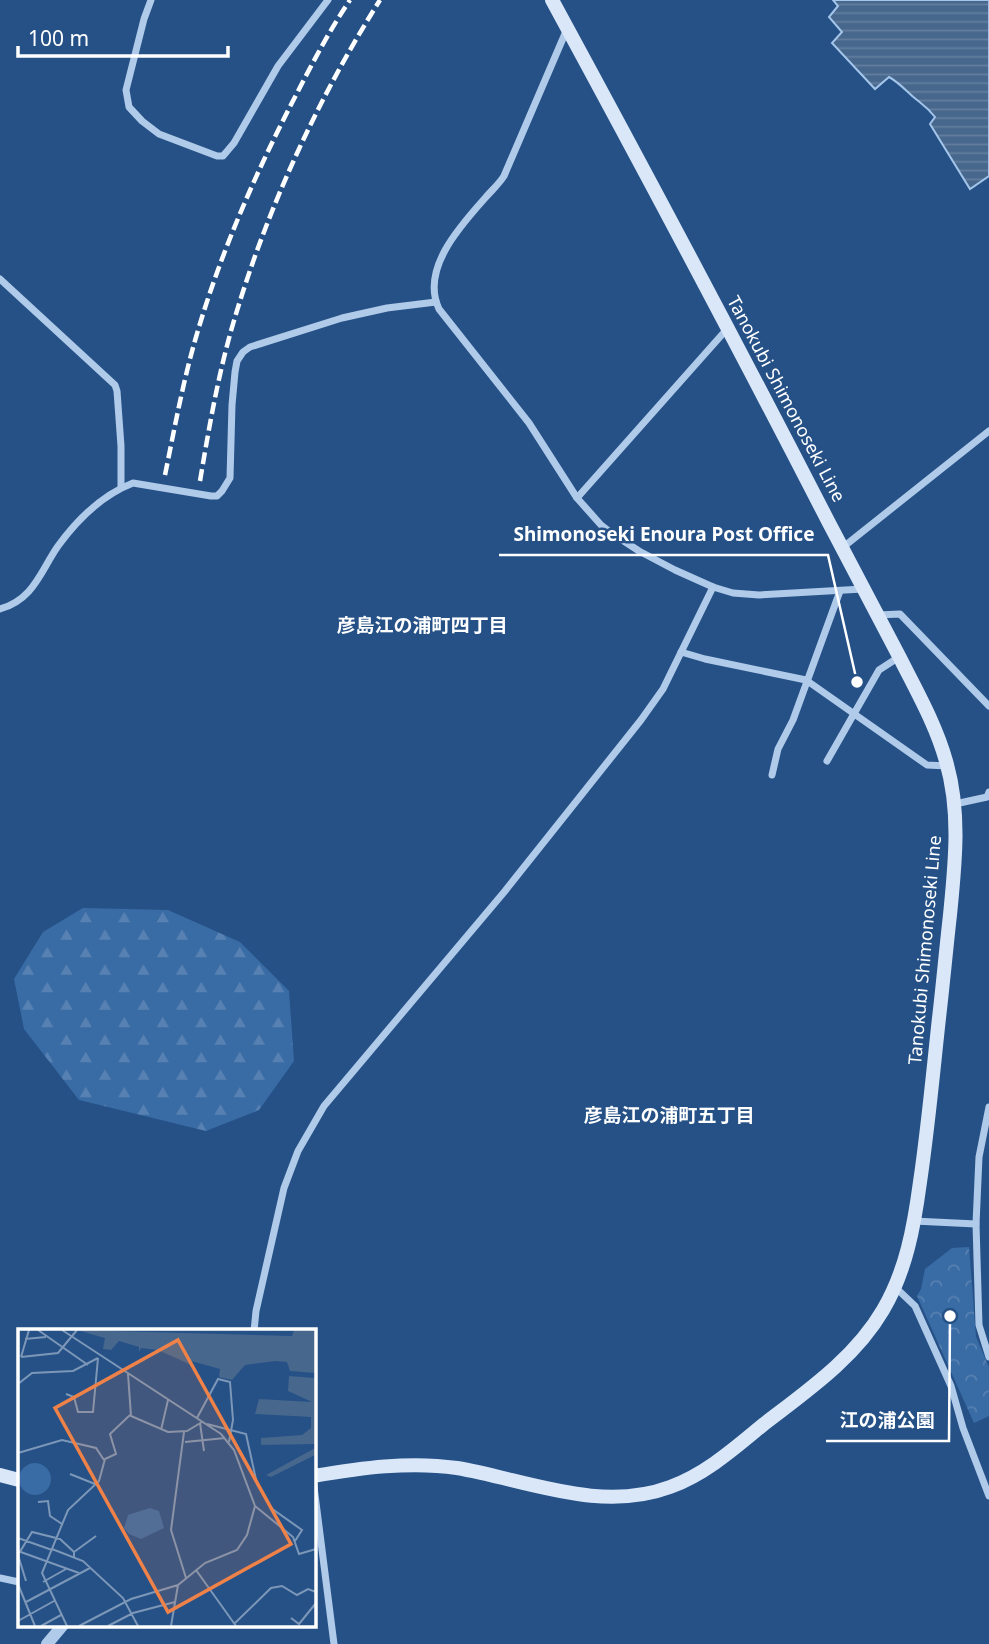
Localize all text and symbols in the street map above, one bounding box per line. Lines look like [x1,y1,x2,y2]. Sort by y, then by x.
scale bar [18,14,228,58]
text: 100 m [28,24,89,52]
street label: Tanokubi Shimonoseki Line [722,291,852,506]
callout: Shimonoseki Enoura Post Office [499,515,828,555]
text: Shimonoseki Enoura Post Office [514,521,814,547]
district label: 彦島江の浦町四丁目 [336,612,508,638]
street label: Tanokubi Shimonoseki Line [902,834,946,1066]
district label: 彦島江の浦町五丁目 [583,1102,755,1128]
inset map [18,1329,315,1626]
callout: 江の浦公園 [826,1401,949,1441]
text: 江の浦公園 [839,1407,935,1433]

